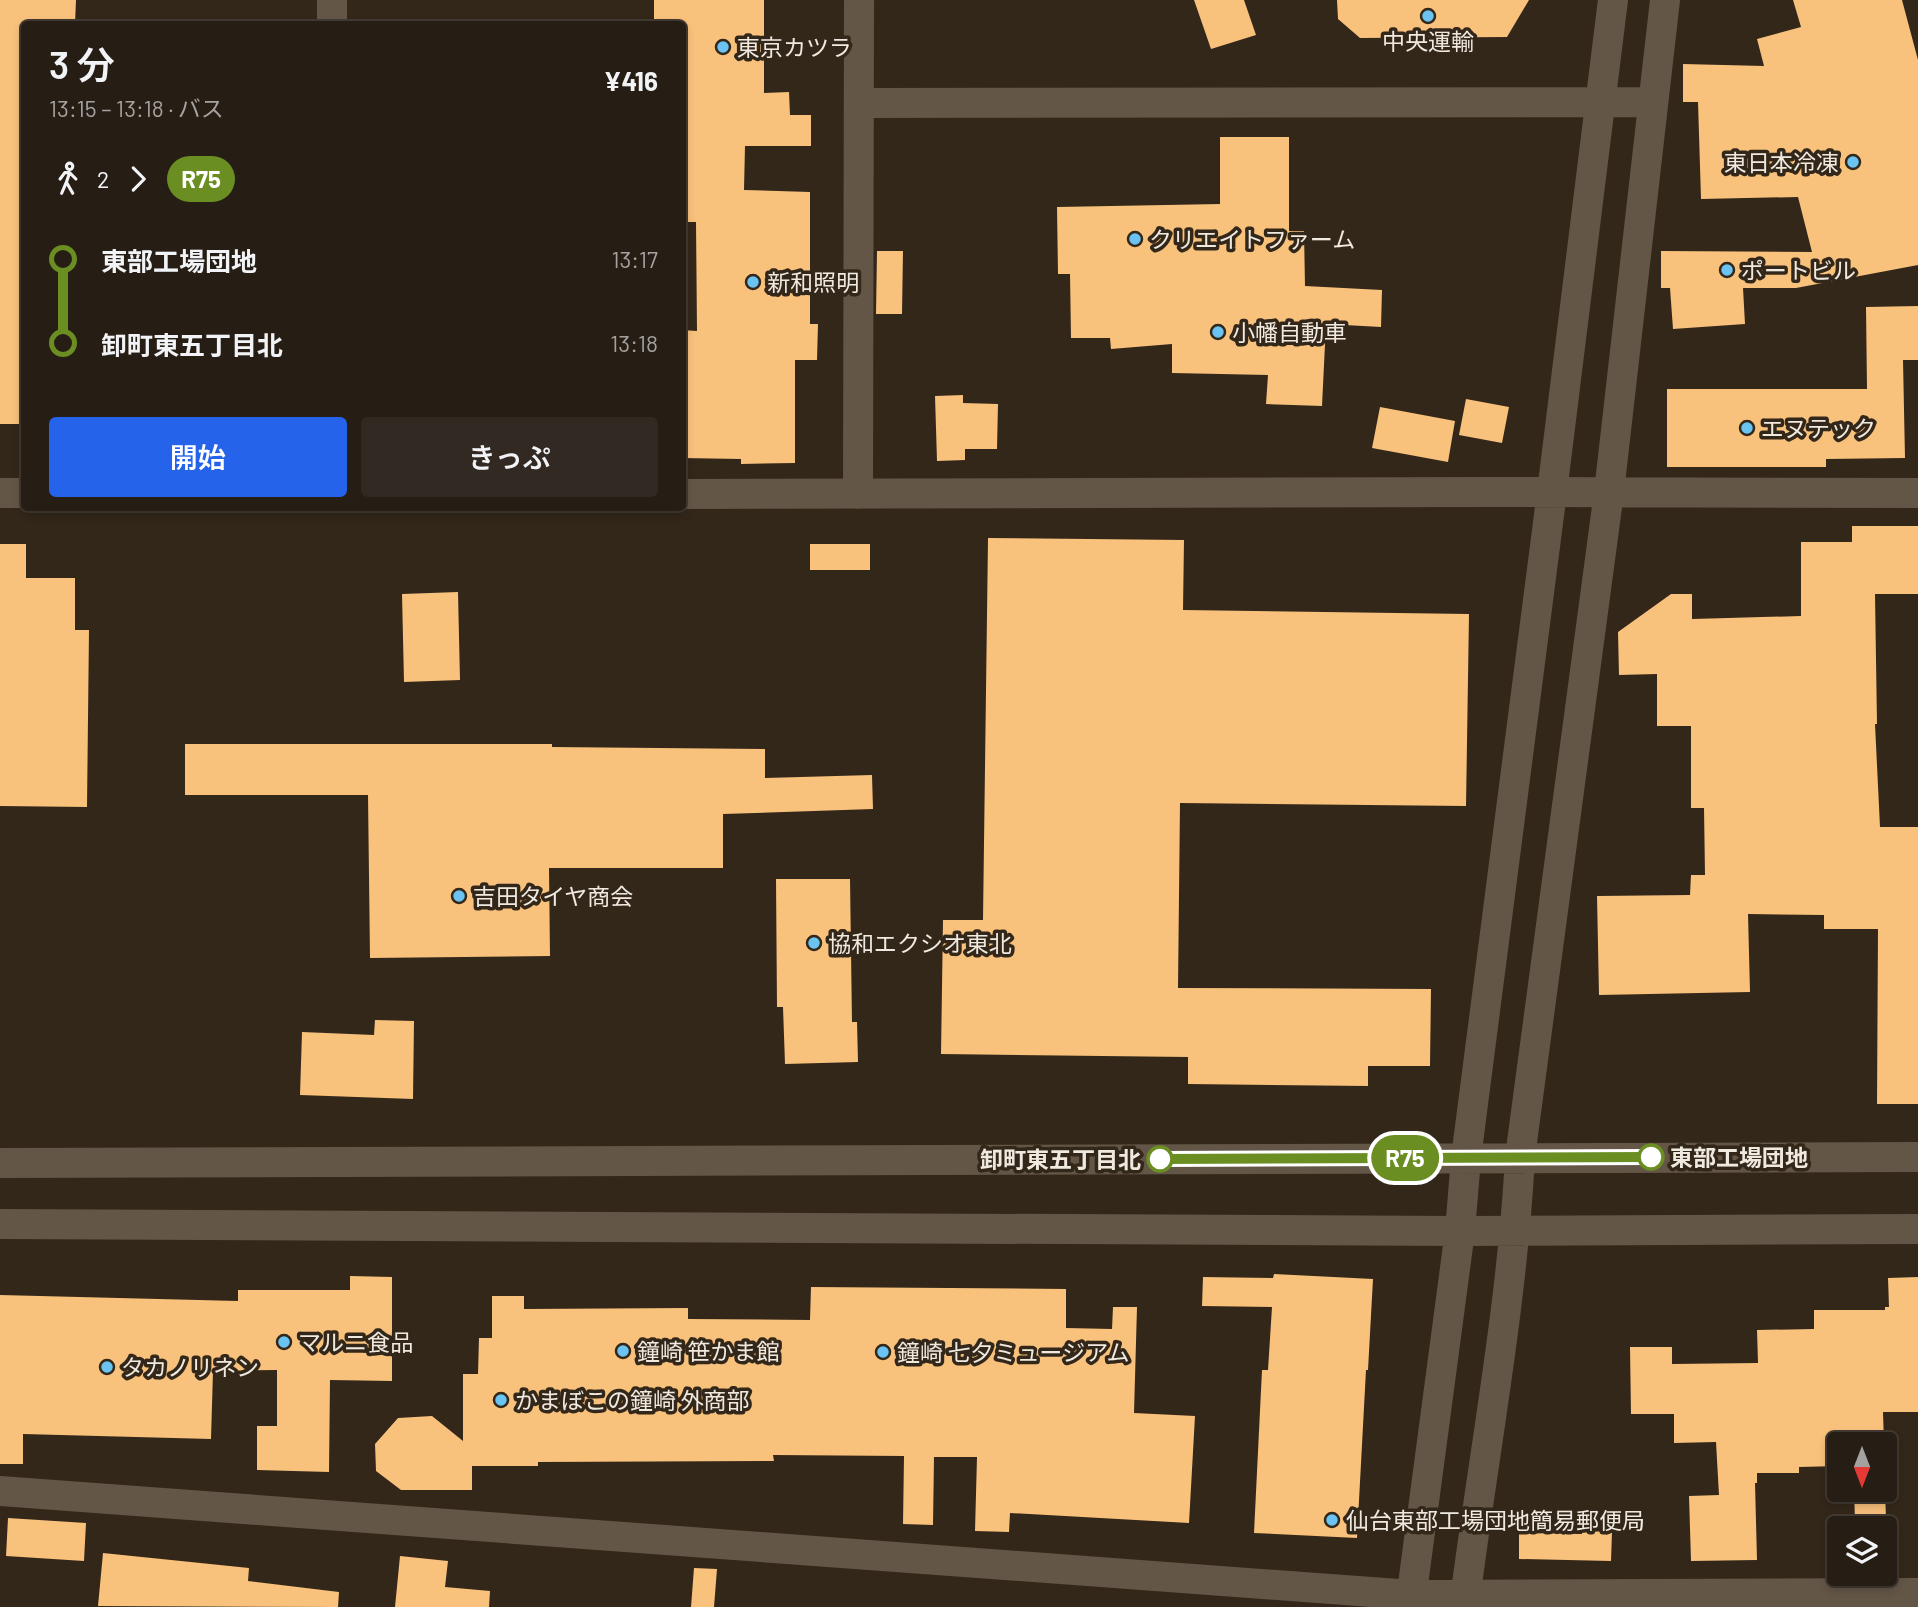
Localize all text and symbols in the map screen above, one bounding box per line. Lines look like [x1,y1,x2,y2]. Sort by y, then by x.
marker: 中央運輸 [1420,8,1436,24]
place label: 中央運輸 [1382,27,1474,55]
place label: 東京カツラ [737,33,852,61]
marker: 東京カツラ [715,39,731,55]
text: 3 分 [49,41,115,87]
text: ¥416 [604,65,658,96]
text: 13:15 – 13:18 · バス [49,94,224,122]
place label: 東日本冷凍 [1724,148,1839,176]
marker: 東日本冷凍 [1845,154,1861,170]
icon: walk [49,160,87,198]
icon: forward [119,160,157,198]
text: R75 [181,164,221,193]
text: 2 [97,165,109,193]
place label: クリエイトファーム [1149,225,1355,253]
marker: クリエイトファーム [1127,231,1143,247]
text: 東部工場団地 [101,245,257,276]
text: 13:17 [611,245,658,273]
place label: ポートビル [1741,256,1856,284]
marker: ポートビル [1719,262,1735,278]
place label: 新和照明 [767,268,859,296]
marker: 新和照明 [745,274,761,290]
place label: 小幡自動車 [1232,318,1347,346]
marker: 小幡自動車 [1210,324,1226,340]
text: 卸町東五丁目北 [101,329,283,360]
text: 13:18 [610,329,658,357]
place label: エヌテック [1761,414,1876,442]
button: 開始 [49,417,347,497]
button: きっぷ [361,417,658,497]
marker: エヌテック [1739,420,1755,436]
place label: 吉田タイヤ商会 [473,882,633,910]
marker: 吉田タイヤ商会 [451,888,467,904]
place label: 協和エクシオ東北 [828,929,1012,957]
marker: 協和エクシオ東北 [806,935,822,951]
line badge: R75 [1365,1135,1445,1181]
text: R75 [1385,1143,1425,1172]
place label: 東部工場団地 [1670,1143,1808,1171]
marker: 東部工場団地 [1638,1144,1664,1170]
place label: 卸町東五丁目北 [980,1145,1141,1173]
marker: 卸町東五丁目北 [1147,1146,1173,1172]
place label: マルニ食品 [298,1328,413,1356]
marker: マルニ食品 [276,1334,292,1350]
place label: 鐘崎 笹かま館 [637,1337,780,1365]
place label: 鐘崎 七夕ミュージアム [897,1338,1130,1366]
marker: 鐘崎 笹かま館 [615,1343,631,1359]
marker: 鐘崎 七夕ミュージアム [875,1344,891,1360]
place label: タカノリネン [121,1353,259,1381]
marker: タカノリネン [99,1359,115,1375]
place label: かまぼこの鐘崎 外商部 [515,1386,750,1414]
marker: かまぼこの鐘崎 外商部 [493,1392,509,1408]
north arrow [1827,1432,1897,1502]
map controls [1827,1432,1897,1586]
place label: 仙台東部工場団地簡易郵便局 [1346,1506,1645,1534]
marker: 仙台東部工場団地簡易郵便局 [1324,1512,1340,1528]
button: layers [1827,1516,1897,1586]

